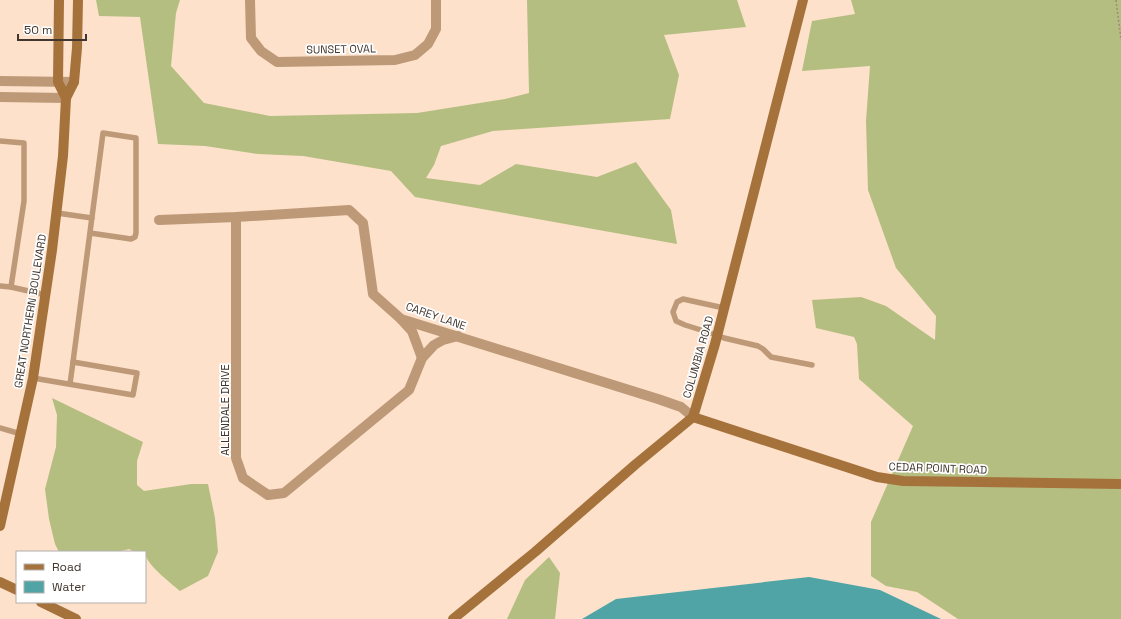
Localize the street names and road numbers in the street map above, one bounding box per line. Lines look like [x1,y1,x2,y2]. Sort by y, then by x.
street label: SUNSET OVAL [306,41,376,57]
street label: GREAT NORTHERN BOULEVARD [11,233,49,389]
street label: CAREY LANE [404,299,468,333]
street label: COLUMBIA ROAD [680,314,716,400]
street label: ALLENDALE DRIVE [218,364,232,456]
street label: CEDAR POINT ROAD [889,459,987,477]

